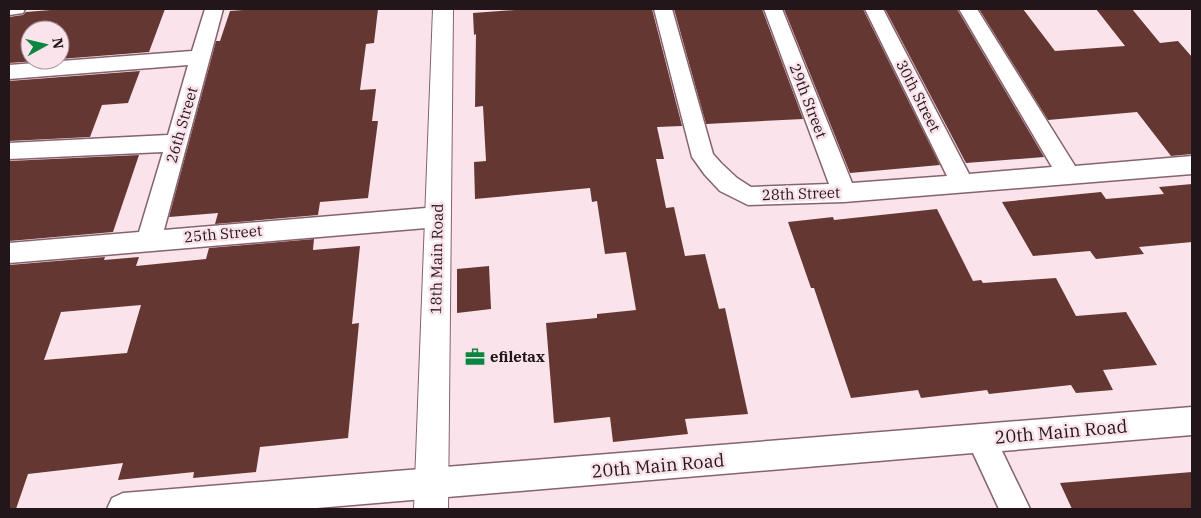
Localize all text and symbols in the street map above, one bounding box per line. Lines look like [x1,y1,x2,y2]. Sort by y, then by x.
north arrow [20,20,70,70]
text: N [48,36,68,50]
street label: 30th Street [892,57,945,135]
street label: 29th Street [786,61,831,141]
street label: 26th Street [162,85,201,165]
street label: 28th Street [762,183,840,204]
street label: 18th Main Road [426,203,447,315]
street label: 25th Street [183,221,263,246]
office icon: efiletax [464,346,486,368]
place label: efiletax [490,347,545,366]
street label: 20th Main Road [994,414,1128,449]
street label: 20th Main Road [591,448,725,483]

